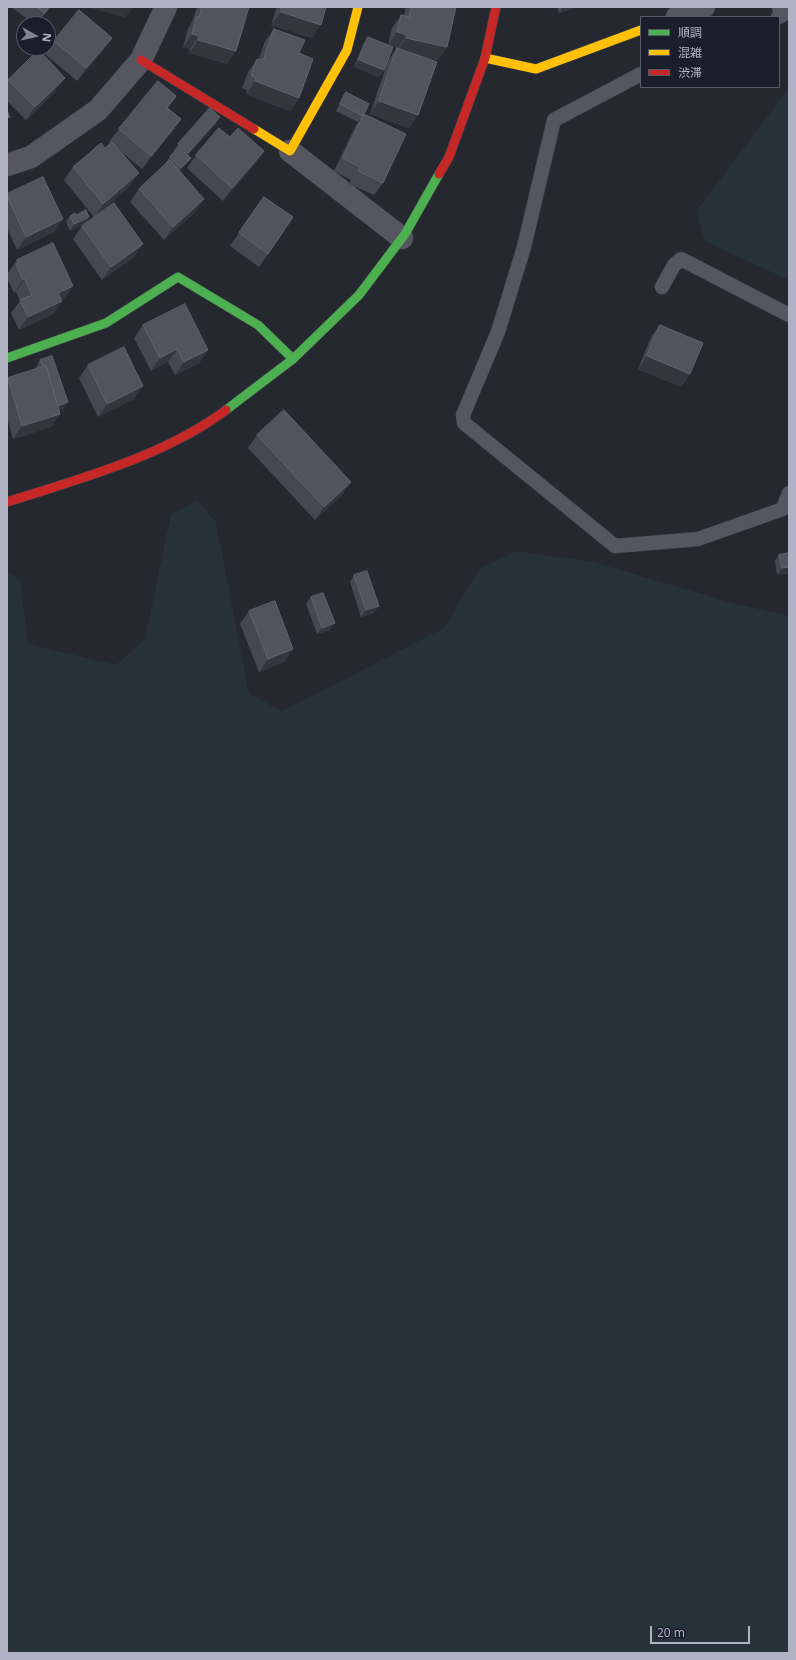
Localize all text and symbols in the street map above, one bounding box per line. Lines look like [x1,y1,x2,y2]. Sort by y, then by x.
north arrow [16,16,56,56]
legend [640,16,780,88]
text: 順調 [678,24,702,41]
text: N [39,32,55,43]
text: 混雑 [678,44,702,61]
text: 渋滞 [678,64,702,81]
scale bar [652,1618,752,1644]
text: 20 m [657,1624,685,1641]

